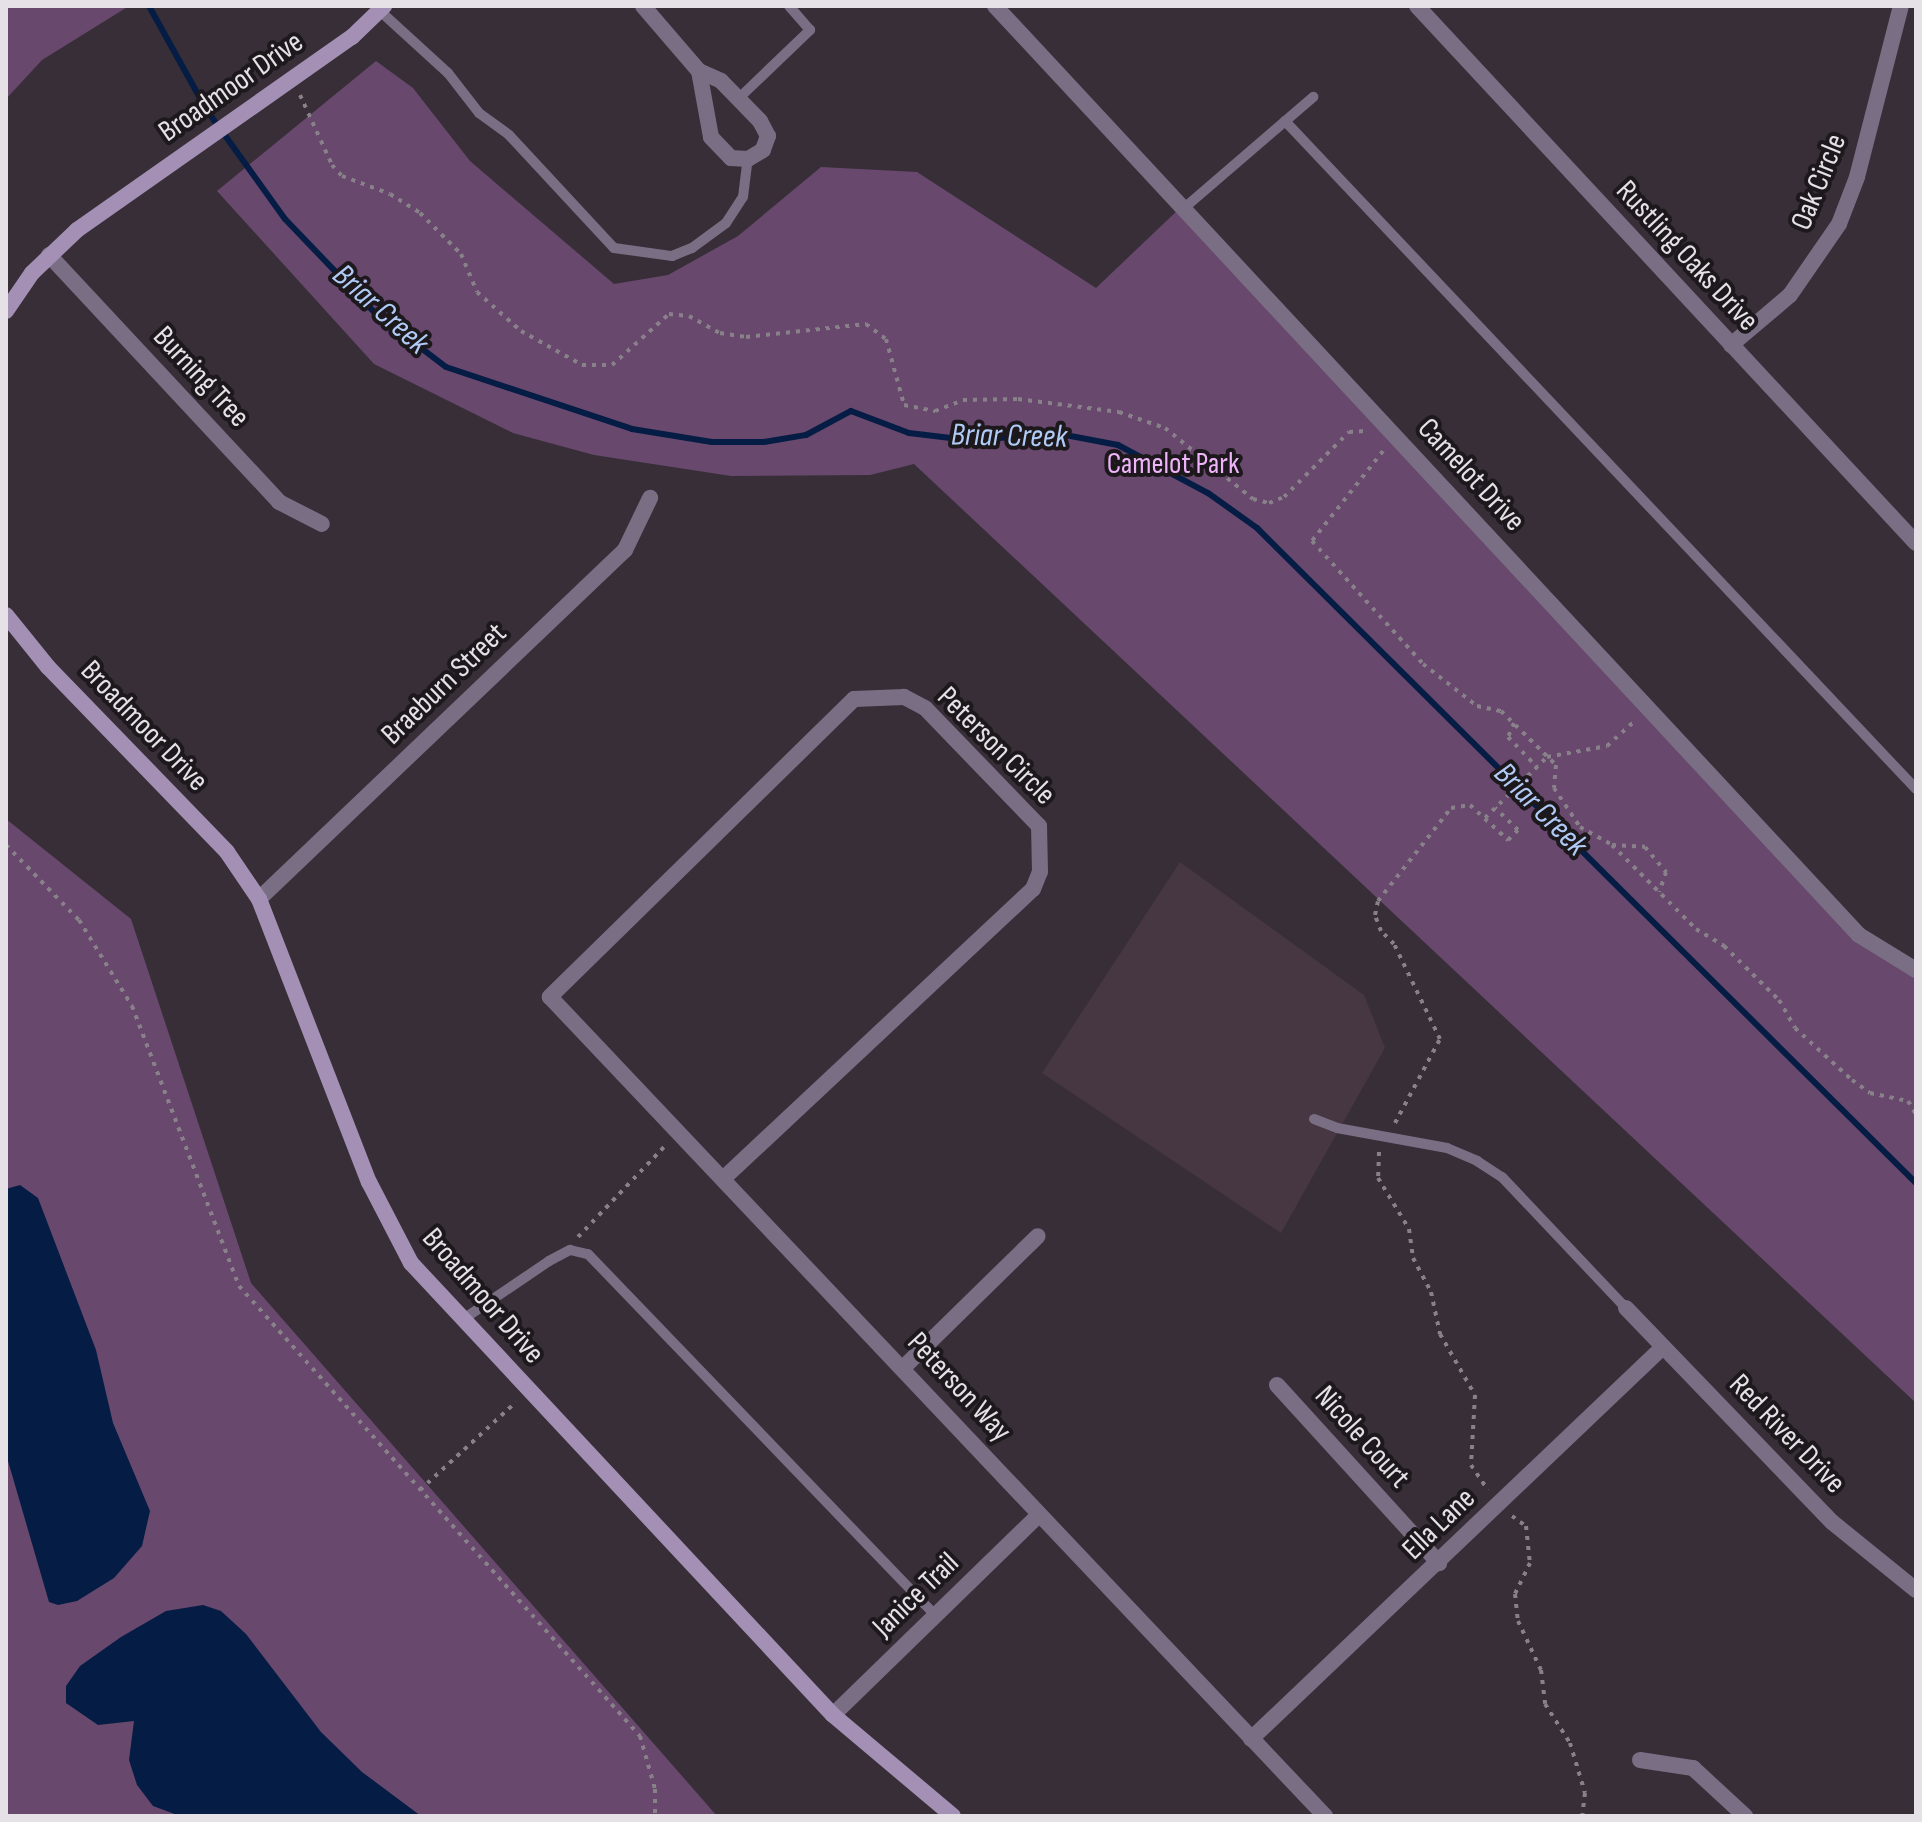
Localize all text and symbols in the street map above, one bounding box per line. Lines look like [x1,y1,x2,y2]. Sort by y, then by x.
street label: Broadmoor Drive [152,24,310,150]
street label: Oak Circle [1784,129,1854,235]
street label: Rustling Oaks Drive [1608,173,1766,339]
water label: Briar Creek [324,257,436,363]
street label: Burning Tree [145,319,257,435]
street label: Camelot Drive [1410,411,1532,539]
water label: Briar Creek [951,417,1067,457]
park label: Camelot Park [1107,446,1239,482]
street label: Braeburn Street [374,616,514,752]
street label: Broadmoor Drive [73,653,215,799]
street label: Peterson Circle [929,679,1063,813]
water label: Briar Creek [1485,755,1595,865]
street label: Broadmoor Drive [414,1221,552,1371]
street label: Peterson Way [899,1325,1019,1449]
street label: Red River Drive [1721,1367,1853,1501]
street label: Nicole Court [1307,1379,1417,1495]
street label: Ella Lane [1395,1481,1483,1567]
street label: Janice Trail [866,1545,966,1645]

